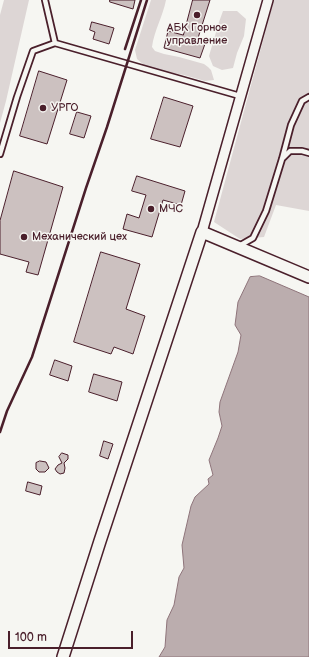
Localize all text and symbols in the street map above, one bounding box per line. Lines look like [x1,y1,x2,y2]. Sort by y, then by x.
marker: АБК Горное управление [192,10,202,20]
place label: АБК Горное управление [167,21,227,47]
place label: УРГО [51,101,79,115]
marker: УРГО [38,103,48,113]
place label: МЧС [159,202,183,216]
marker: МЧС [146,204,156,214]
place label: Механический цех [32,230,127,244]
marker: Механический цех [19,232,29,242]
scale bar [10,623,135,649]
text: 100 m [15,630,47,645]

